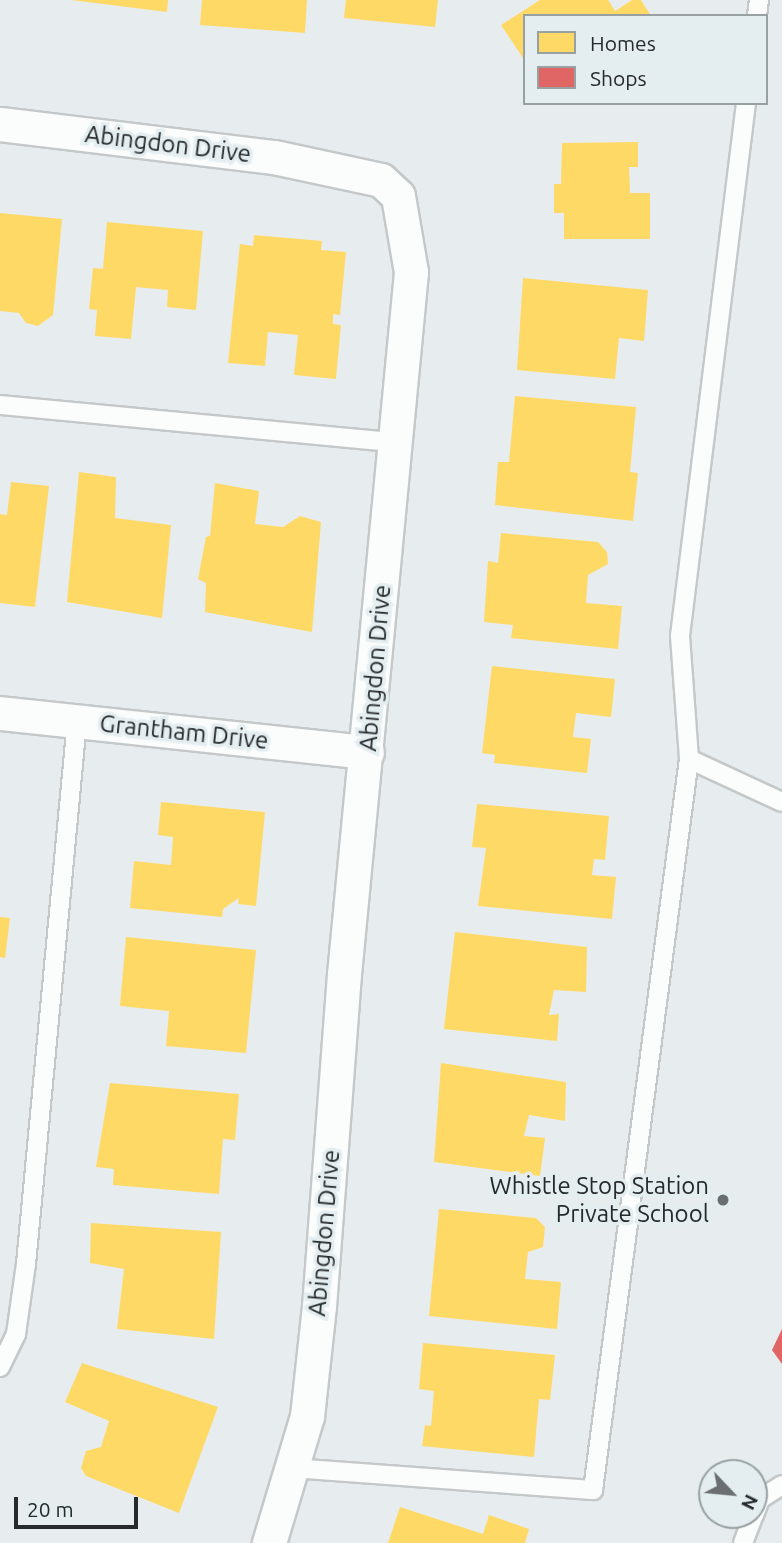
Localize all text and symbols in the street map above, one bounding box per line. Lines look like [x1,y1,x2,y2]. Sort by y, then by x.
legend [523,14,768,105]
text: Homes [590,31,656,55]
text: Shops [590,66,647,90]
street label: Abingdon Drive [83,120,253,168]
street label: Abingdon Drive [353,584,397,752]
street label: Grantham Drive [98,709,270,755]
street label: Abingdon Drive [302,1149,346,1317]
place label: Whistle Stop Station Private School [490,1172,709,1228]
marker: Whistle Stop Station Private School [715,1192,731,1208]
north arrow [698,1459,768,1529]
scale bar [18,1484,142,1528]
text: N [737,1491,763,1514]
text: 20 m [27,1497,74,1521]

